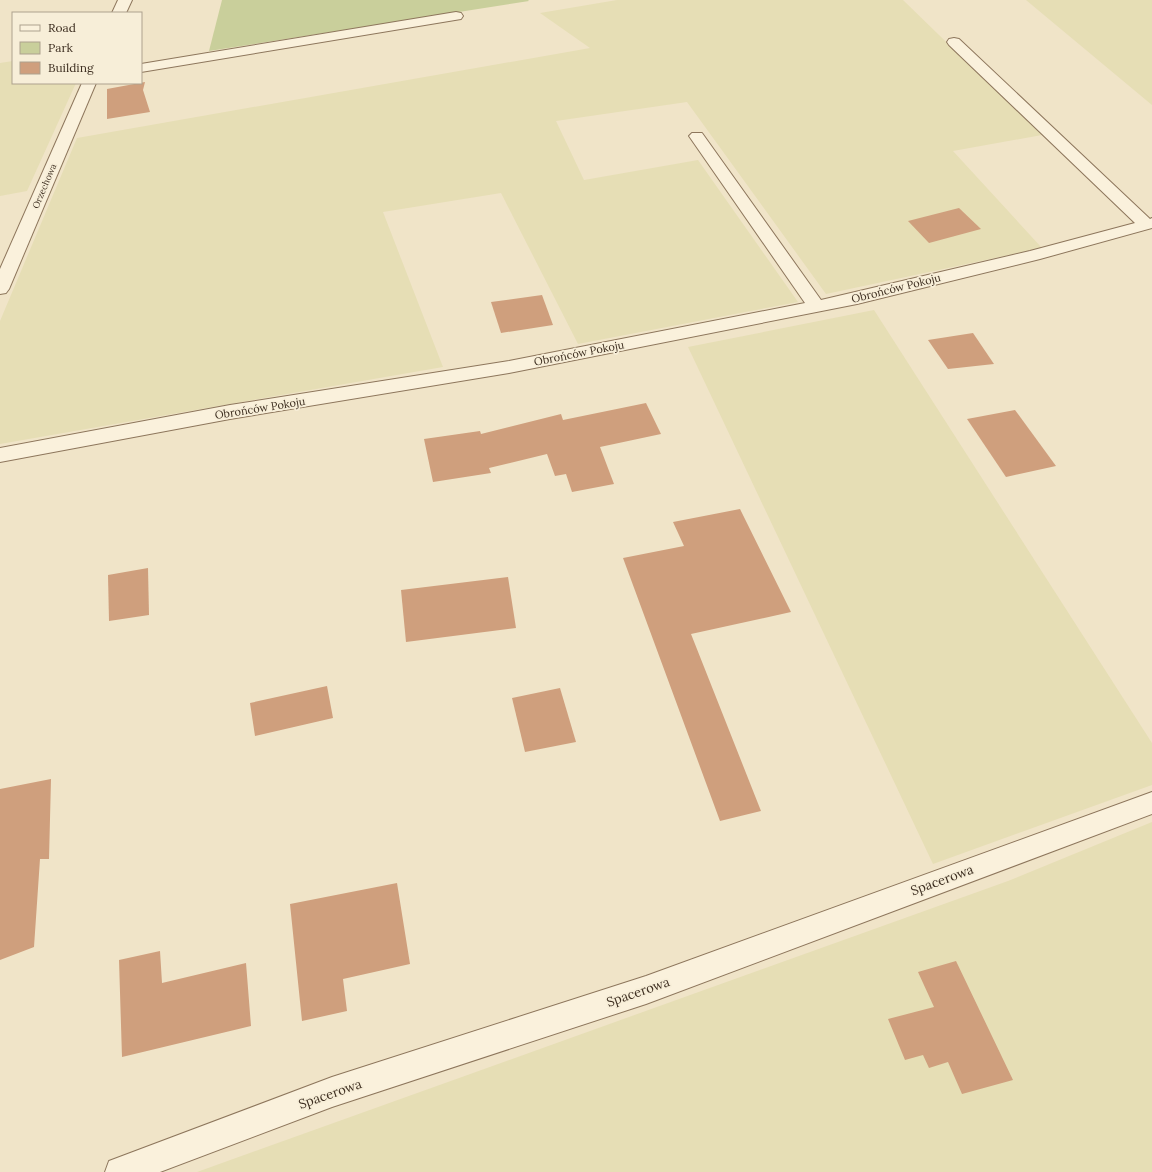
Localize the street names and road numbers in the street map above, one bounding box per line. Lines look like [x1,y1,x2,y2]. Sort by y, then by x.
street label: Orzechowa [30,162,58,210]
street label: Obrońców Pokoju [850,270,942,306]
street label: Obrońców Pokoju [533,337,626,369]
street label: Obrońców Pokoju [214,394,307,422]
street label: Spacerowa [908,861,976,899]
street label: Spacerowa [604,973,672,1011]
street label: Spacerowa [296,1075,364,1113]

